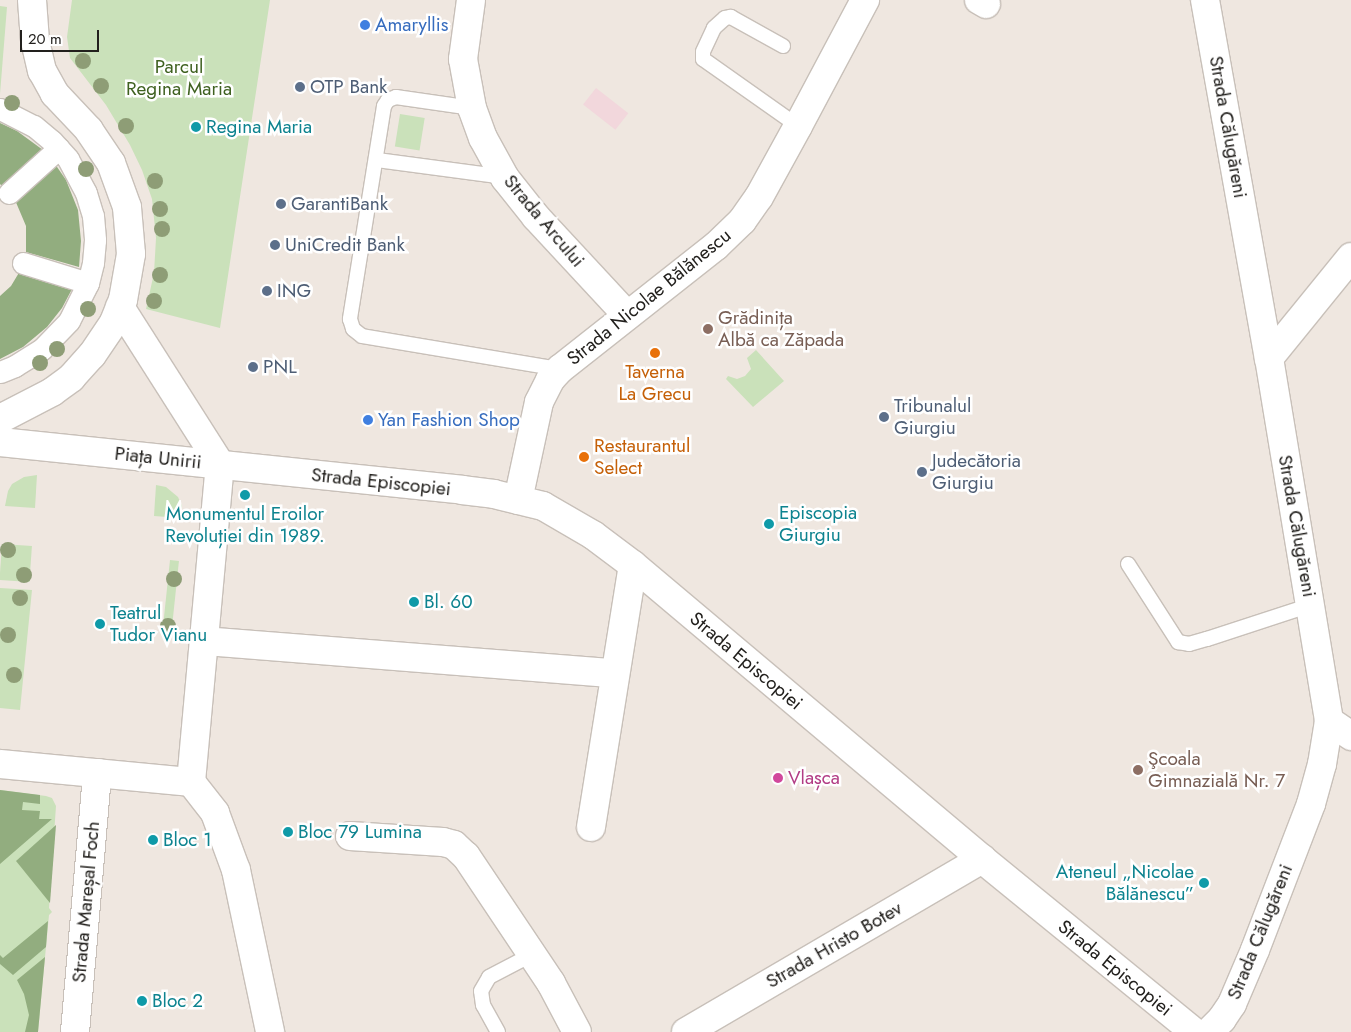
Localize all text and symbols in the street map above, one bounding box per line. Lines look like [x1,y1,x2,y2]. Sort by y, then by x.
place label: Amaryllis [375,14,448,36]
marker: Amaryllis [359,19,371,31]
scale bar [22,20,101,52]
text: 20 m [28,28,62,50]
street label: Strada Călugăreni [1204,54,1252,200]
park label: Parcul Regina Maria [126,56,232,100]
place label: OTP Bank [310,76,387,98]
marker: OTP Bank [294,81,306,93]
place label: Regina Maria [206,116,312,138]
marker: Regina Maria [190,121,202,133]
street label: Strada Arcului [499,170,589,272]
place label: GarantiBank [291,193,388,215]
marker: GarantiBank [275,198,287,210]
street label: Strada Nicolae Bălănescu [562,224,736,370]
place label: UniCredit Bank [285,234,405,256]
marker: UniCredit Bank [269,239,281,251]
place label: ING [277,280,311,302]
marker: ING [261,285,273,297]
place label: Grădinița Albă ca Zăpada [718,307,844,351]
marker: Grădinița Albă ca Zăpada [702,323,714,335]
marker: Taverna La Grecu [649,347,661,359]
place label: PNL [263,356,297,378]
marker: PNL [247,361,259,373]
place label: Taverna La Grecu [618,361,692,405]
place label: Tribunalul Giurgiu [894,395,971,439]
place label: Yan Fashion Shop [378,409,520,431]
marker: Tribunalul Giurgiu [878,411,890,423]
marker: Yan Fashion Shop [362,414,374,426]
place label: Restaurantul Select [594,435,690,479]
street label: Piața Unirii [113,442,203,474]
place label: Judecătoria Giurgiu [932,450,1021,494]
marker: Restaurantul Select [578,451,590,463]
street label: Strada Călugăreni [1273,453,1321,599]
street label: Strada Episcopiei [310,463,452,501]
marker: Judecătoria Giurgiu [916,466,928,478]
marker: Monumentul Eroilor Revoluției din 1989. [239,489,251,501]
place label: Episcopia Giurgiu [779,502,857,546]
place label: Monumentul Eroilor Revoluției din 1989. [165,503,325,547]
marker: Episcopia Giurgiu [763,518,775,530]
place label: Bl. 60 [424,591,473,613]
marker: Bl. 60 [408,596,420,608]
place label: Teatrul Tudor Vianu [110,602,207,646]
street label: Strada Episcopiei [685,607,807,715]
marker: Teatrul Tudor Vianu [94,618,106,630]
place label: Şcoala Gimnazială Nr. 7 [1148,748,1285,792]
marker: Şcoala Gimnazială Nr. 7 [1132,764,1144,776]
place label: Vlașca [788,767,840,789]
marker: Vlașca [772,772,784,784]
street label: Strada Mareșal Foch [68,820,104,984]
place label: Bloc 79 Lumina [298,821,422,843]
marker: Bloc 79 Lumina [282,826,294,838]
place label: Bloc 1 [163,829,212,851]
marker: Bloc 1 [147,834,159,846]
place label: Ateneul „Nicolae Bălănescu” [1056,861,1194,905]
street label: Strada Călugăreni [1222,861,1298,1003]
marker: Ateneul „Nicolae Bălănescu” [1198,877,1210,889]
street label: Strada Hristo Botev [762,897,906,993]
street label: Strada Episcopiei [1053,915,1177,1021]
place label: Bloc 2 [152,990,203,1012]
marker: Bloc 2 [136,995,148,1007]

